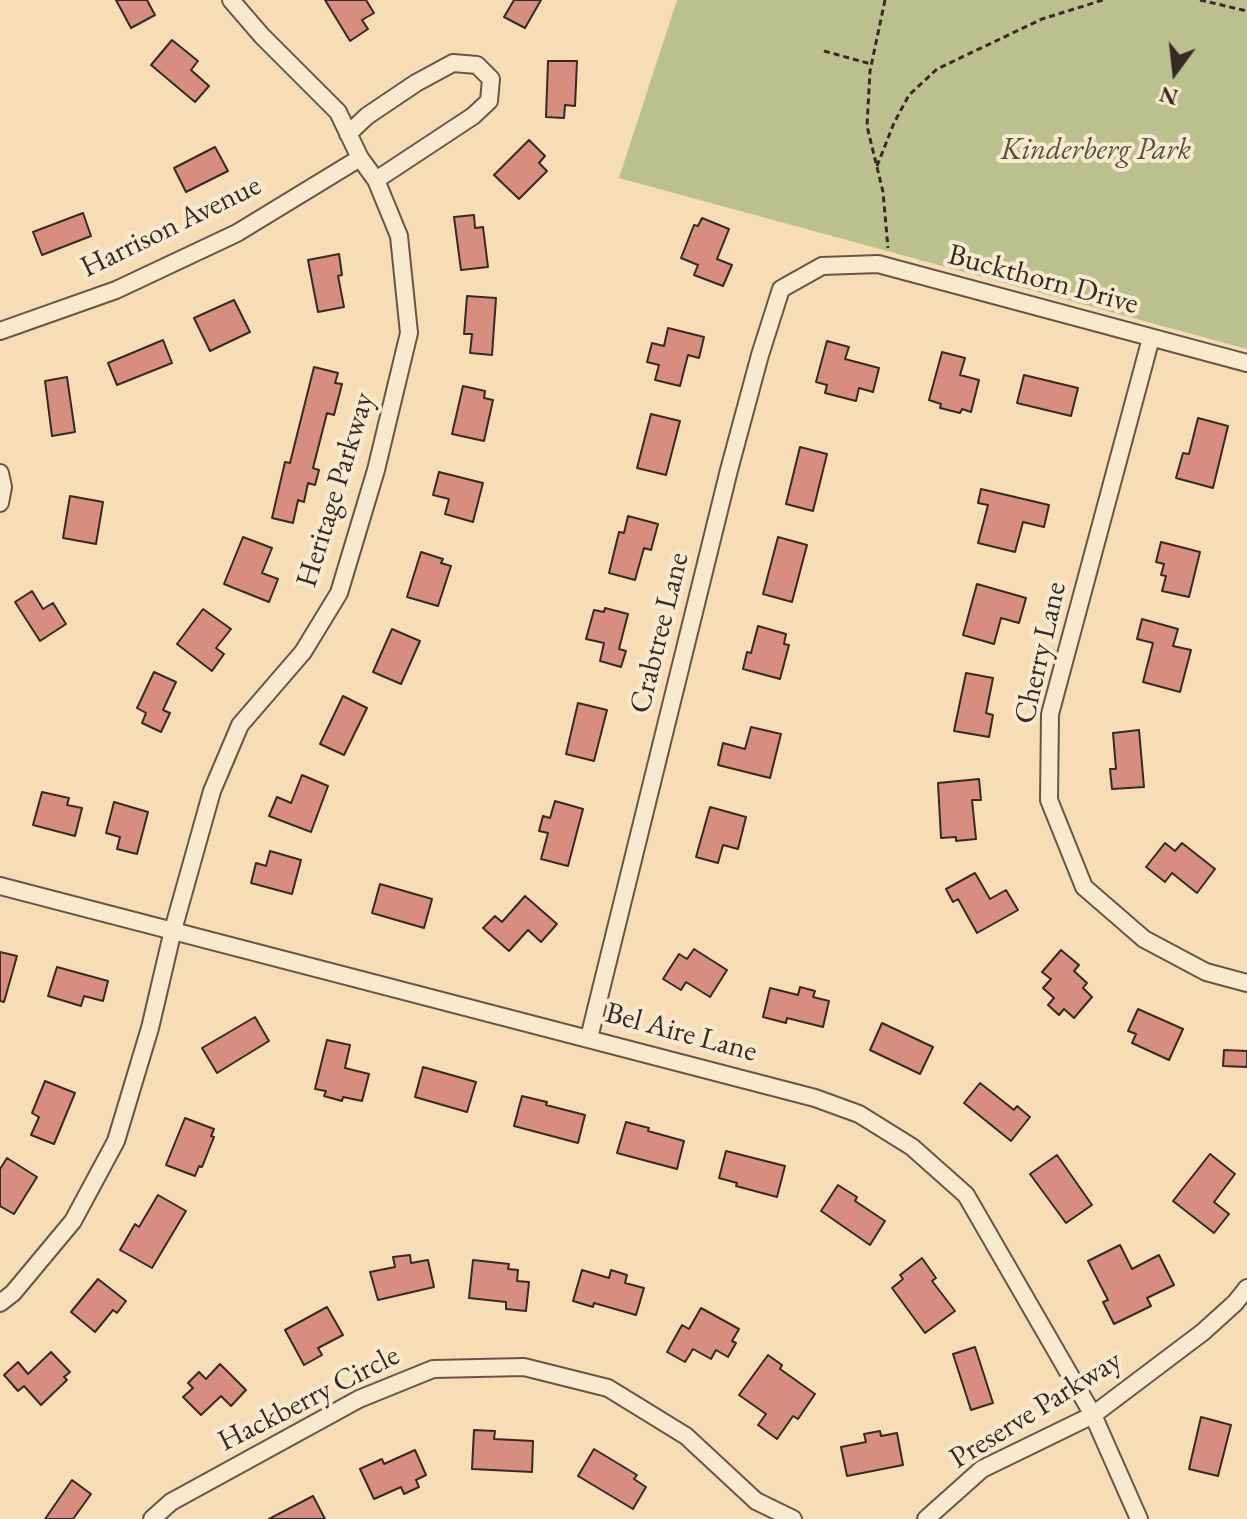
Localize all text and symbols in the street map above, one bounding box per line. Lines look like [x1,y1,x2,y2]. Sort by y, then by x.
north arrow [1135,32,1215,112]
text: N [1156,79,1181,112]
park label: Kinderberg Park [1001,133,1191,169]
street label: Harrison Avenue [75,168,267,286]
street label: Buckthorn Drive [944,237,1142,323]
street label: Heritage Parkway [289,388,383,592]
street label: Crabtree Lane [623,549,697,717]
street label: Cherry Lane [1007,578,1075,728]
street label: Bel Aire Lane [601,996,761,1070]
street label: Hackberry Circle [212,1338,406,1460]
street label: Preserve Parkway [943,1343,1129,1477]

